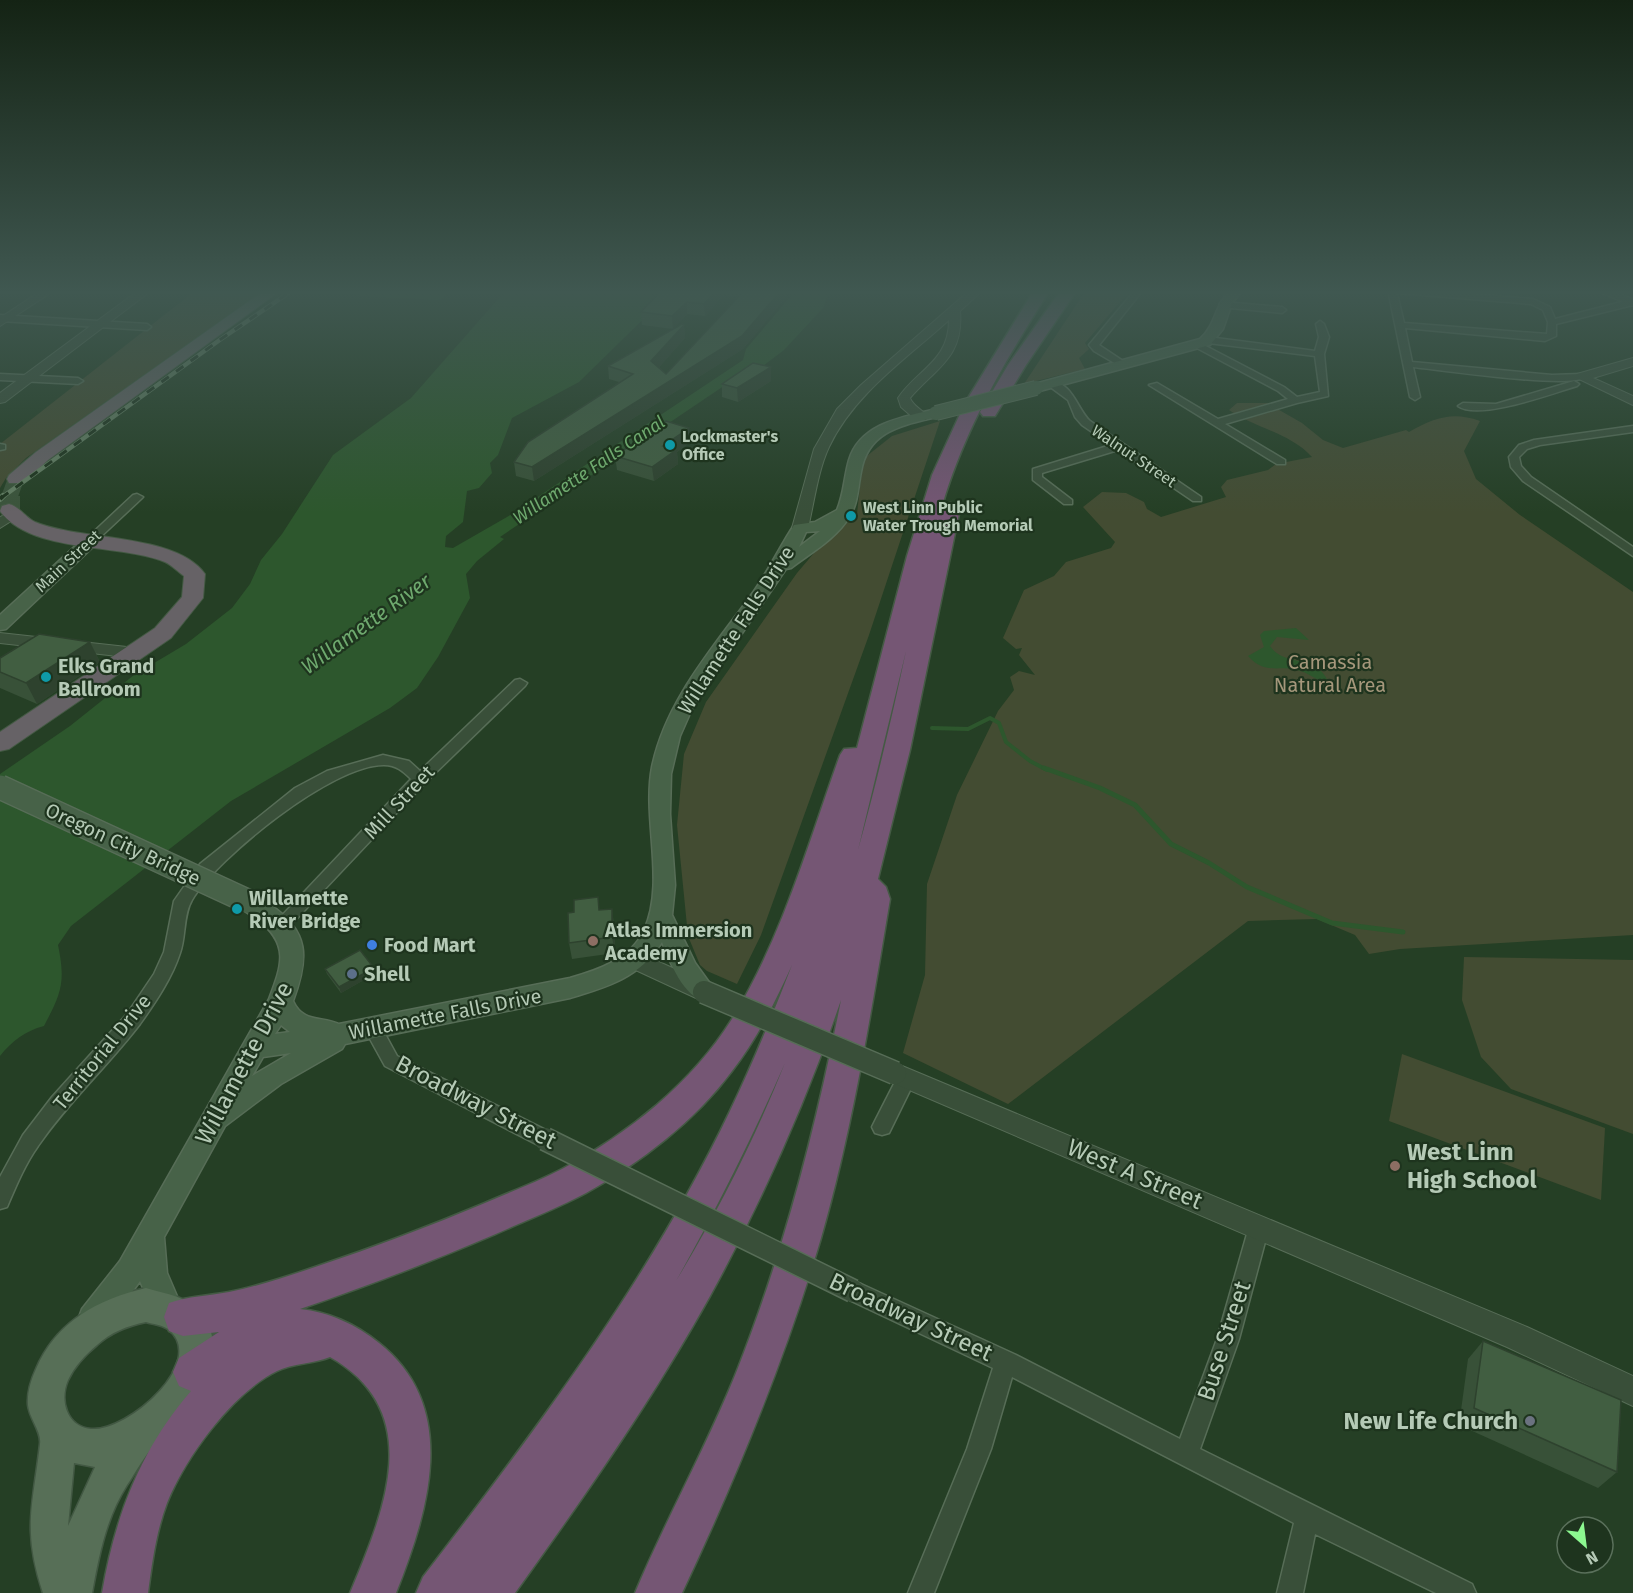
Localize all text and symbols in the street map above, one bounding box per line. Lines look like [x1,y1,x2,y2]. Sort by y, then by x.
water label: Willamette Falls Canal [509,411,669,529]
street label: Walnut Street [1088,421,1180,491]
place label: Lockmaster's Office [682,427,778,464]
marker: Lockmaster's Office [663,438,677,452]
place label: West Linn Public Water Trough Memorial [863,498,1033,535]
marker: West Linn Public Water Trough Memorial [844,509,858,523]
street label: Main Street [31,526,105,596]
street label: Willamette Falls Drive [673,541,799,719]
water label: Willamette River [296,568,437,680]
park label: Camassia Natural Area [1274,650,1386,697]
place label: Elks Grand Ballroom [58,654,154,701]
marker: Elks Grand Ballroom [39,670,53,684]
street label: Mill Street [359,759,440,844]
street label: Oregon City Bridge [42,798,204,890]
place label: Willamette River Bridge [249,886,361,933]
marker: Willamette River Bridge [230,902,244,916]
place label: Atlas Immersion Academy [604,918,752,965]
place label: Food Mart [384,933,476,957]
marker: Atlas Immersion Academy [586,934,600,948]
marker: Food Mart [365,938,379,952]
place label: Shell [364,962,410,986]
marker: Shell [345,967,359,981]
street label: Willamette Drive [189,977,299,1149]
street label: Willamette Falls Drive [347,984,543,1044]
street label: Territorial Drive [48,989,156,1115]
street label: Broadway Street [391,1049,562,1155]
street label: West A Street [1063,1133,1207,1215]
place label: West Linn High School [1407,1138,1538,1194]
marker: West Linn High School [1388,1159,1402,1173]
street label: Broadway Street [825,1267,998,1367]
street label: Buse Street [1191,1277,1257,1404]
place label: New Life Church [1343,1407,1518,1435]
marker: New Life Church [1523,1414,1537,1428]
north arrow [1555,1515,1615,1575]
text: N [1583,1547,1601,1569]

